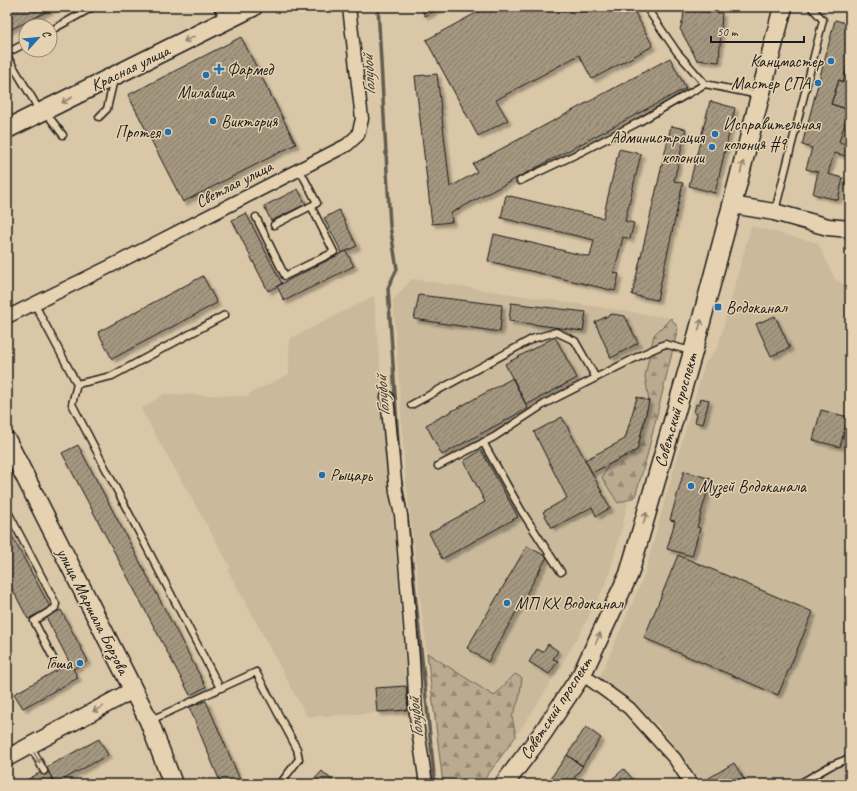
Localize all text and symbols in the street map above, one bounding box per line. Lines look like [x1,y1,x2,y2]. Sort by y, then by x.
north arrow [18,18,58,58]
scale bar [711,18,804,44]
text: 50 m [717,24,739,40]
text: С [39,28,55,40]
one-way arrow [184,35,196,43]
street label: Красная улица [87,39,175,96]
water label: Голубой [356,51,380,96]
place label: Канцмастер [750,51,825,72]
marker: Канцмастер [826,56,836,66]
place label: Фармед [227,59,275,80]
marker: Фармед [214,64,224,74]
marker: Милавица [201,70,211,80]
place label: Мастер СПА [731,73,811,94]
marker: Мастер СПА [813,78,823,88]
place label: Милавица [178,82,236,103]
one-way arrow [61,96,73,104]
place label: Виктория [221,111,278,132]
place label: Исправительная колония #9 [723,114,822,155]
marker: Виктория [208,116,218,126]
place label: Протея [116,122,161,143]
marker: Протея [163,127,173,137]
place label: Администрация колонии [610,127,706,168]
marker: Исправительная колония #9 [710,129,720,139]
marker: Администрация колонии [707,142,717,152]
street label: Светлая улица [192,155,278,212]
one-way arrow [739,161,746,174]
place label: Водоканал [726,297,788,318]
marker: Водоканал [713,302,723,312]
one-way arrow [696,319,704,332]
street label: Советский проспект [650,350,702,470]
water label: Голубой [369,371,394,417]
place label: Рыцарь [330,465,374,486]
marker: Рыцарь [317,470,327,480]
place label: Музей Водоканала [699,476,807,498]
marker: Музей Водоканала [686,481,696,491]
one-way arrow [642,512,649,525]
street label: улица Маршала Борзова [51,543,135,680]
place label: МП КХ Водоканал [515,593,624,614]
marker: МП КХ Водоканал [502,598,512,608]
one-way arrow [595,633,602,645]
street label: Советский проспект [515,652,597,763]
place label: Гоша [46,653,73,674]
marker: Гоша [75,658,85,668]
water label: Голубой [402,693,428,739]
one-way arrow [93,705,105,713]
one-way arrow [34,752,42,764]

